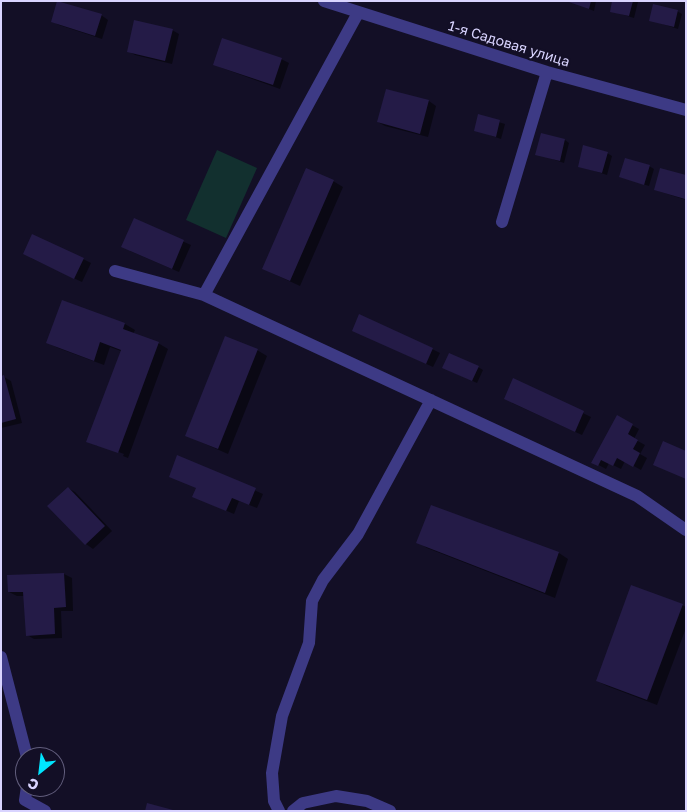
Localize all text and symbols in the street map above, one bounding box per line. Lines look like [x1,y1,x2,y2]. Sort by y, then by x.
street label: 1-я Садовая улица [446,18,572,70]
north arrow [15,747,65,797]
text: С [25,775,41,795]

